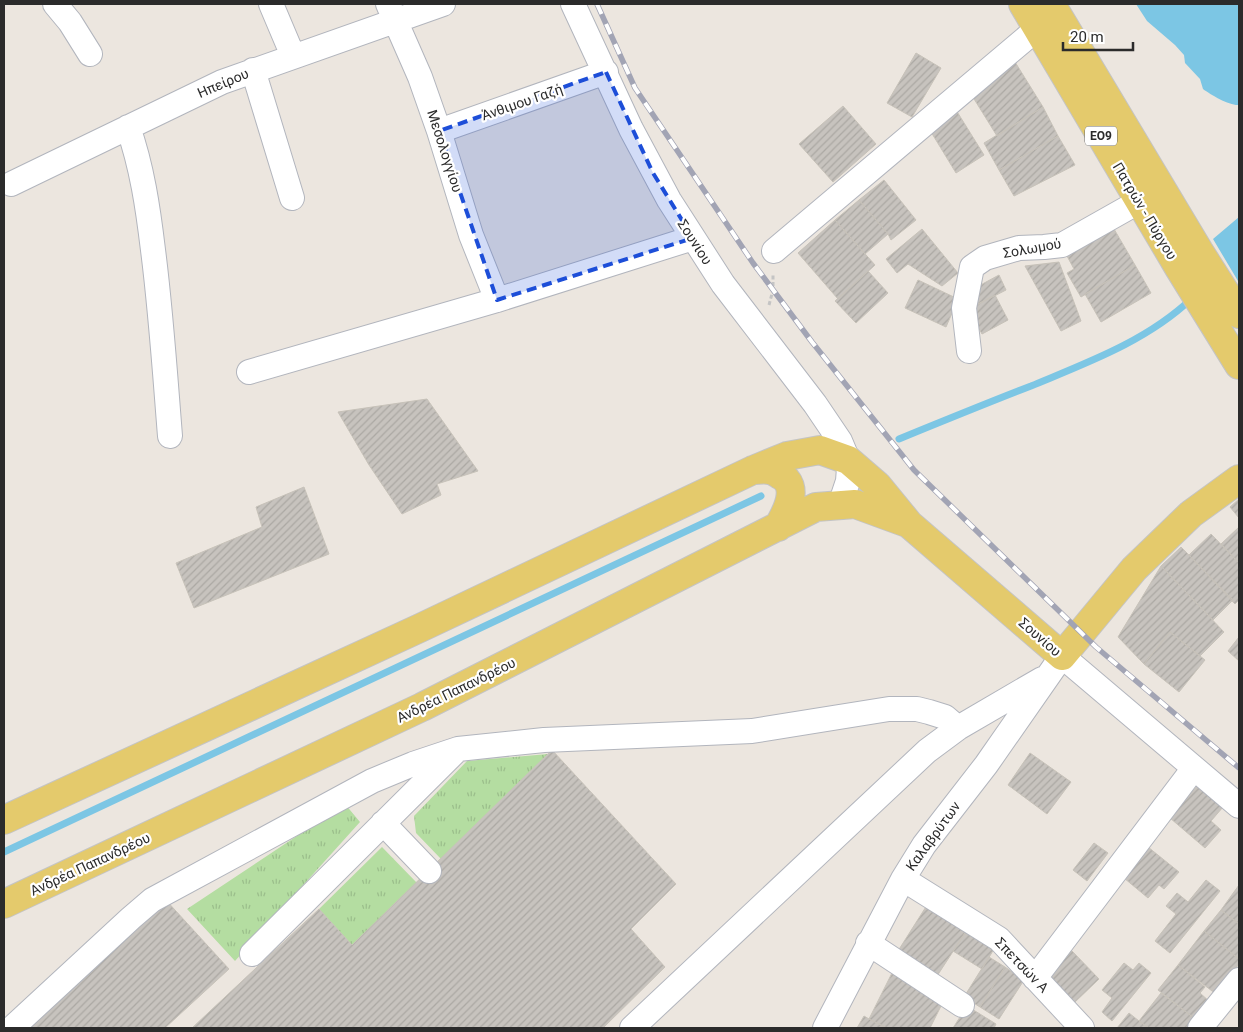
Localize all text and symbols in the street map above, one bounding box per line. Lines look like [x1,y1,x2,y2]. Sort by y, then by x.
scale bar [1063,20,1133,52]
text: 20 m [1070,28,1104,46]
street label: Ηπείρου [195,65,251,101]
street label: Άνθιμου Γαζή [479,81,565,123]
street label: Μεσολογγίου [424,108,466,194]
road number: ΕΟ9 [1085,126,1117,146]
street label: Πατρών - Πύργου [1110,160,1180,262]
street label: Σουνίου [675,216,715,268]
street label: Σολωμού [1002,235,1062,261]
street label: Σουνίου [1016,614,1064,660]
street label: Ανδρέα Παπανδρέου [394,654,518,726]
street label: Καλαβρύτων [903,798,964,874]
street label: Ανδρέα Παπανδρέου [28,829,152,899]
street label: Σπετσών Α [992,934,1052,996]

